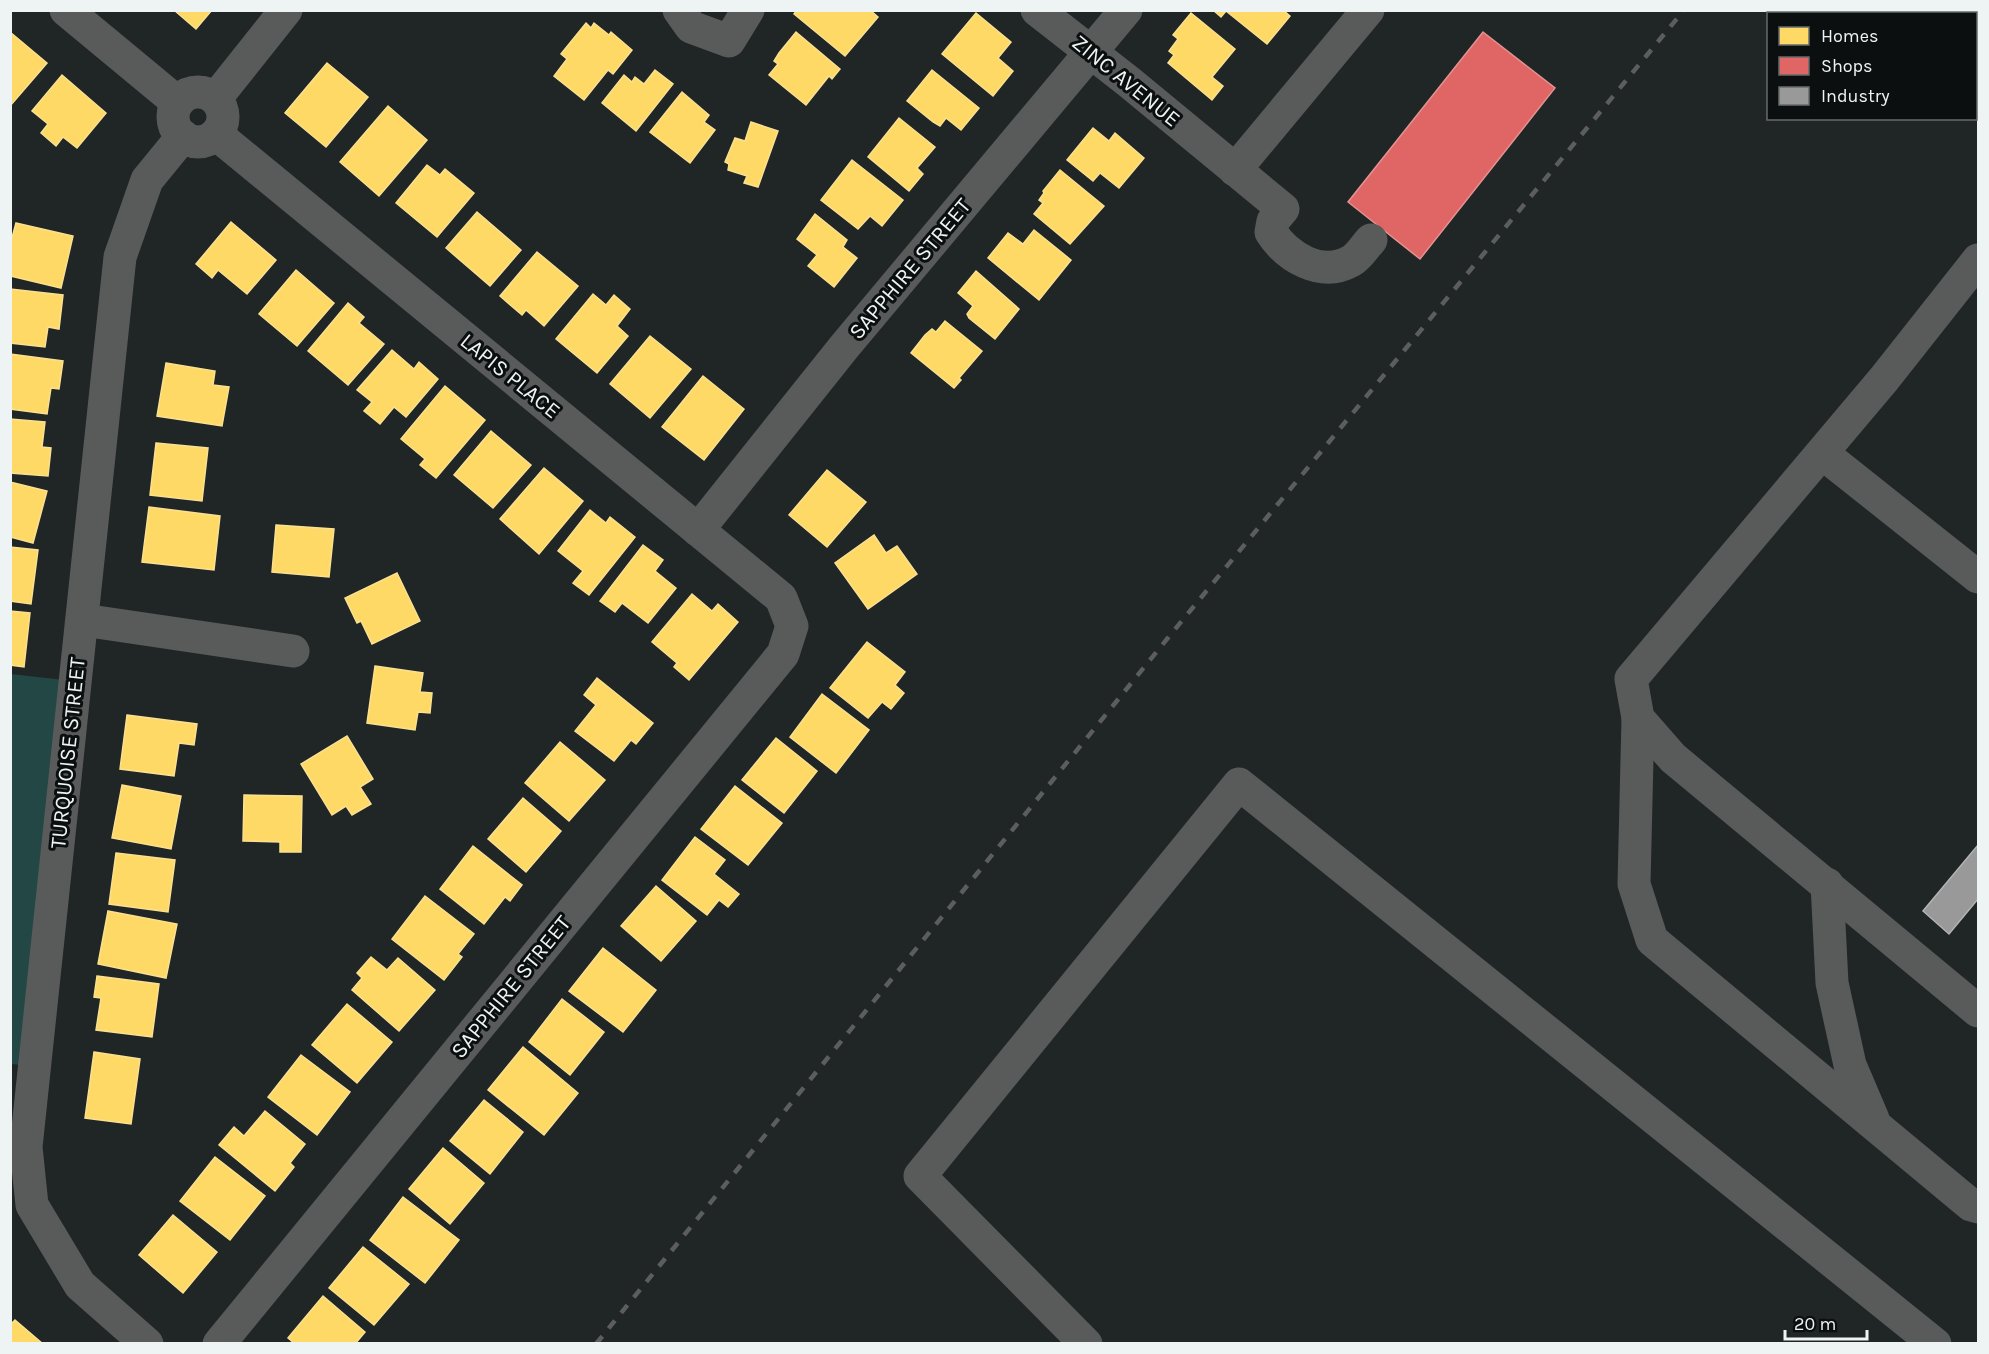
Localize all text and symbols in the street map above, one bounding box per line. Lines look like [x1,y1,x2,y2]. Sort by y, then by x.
legend [1767,12,1977,120]
text: Homes [1821,25,1878,47]
street label: ZINC AVENUE [1067,30,1185,132]
text: Shops [1821,55,1873,77]
text: Industry [1821,85,1890,107]
street label: SAPPHIRE STREET [844,193,976,345]
street label: LAPIS PLACE [455,328,565,424]
street label: TURQUOISE STREET [45,656,91,850]
street label: SAPPHIRE STREET [446,911,576,1063]
scale bar [1785,1303,1868,1341]
text: 20 m [1794,1313,1836,1335]

